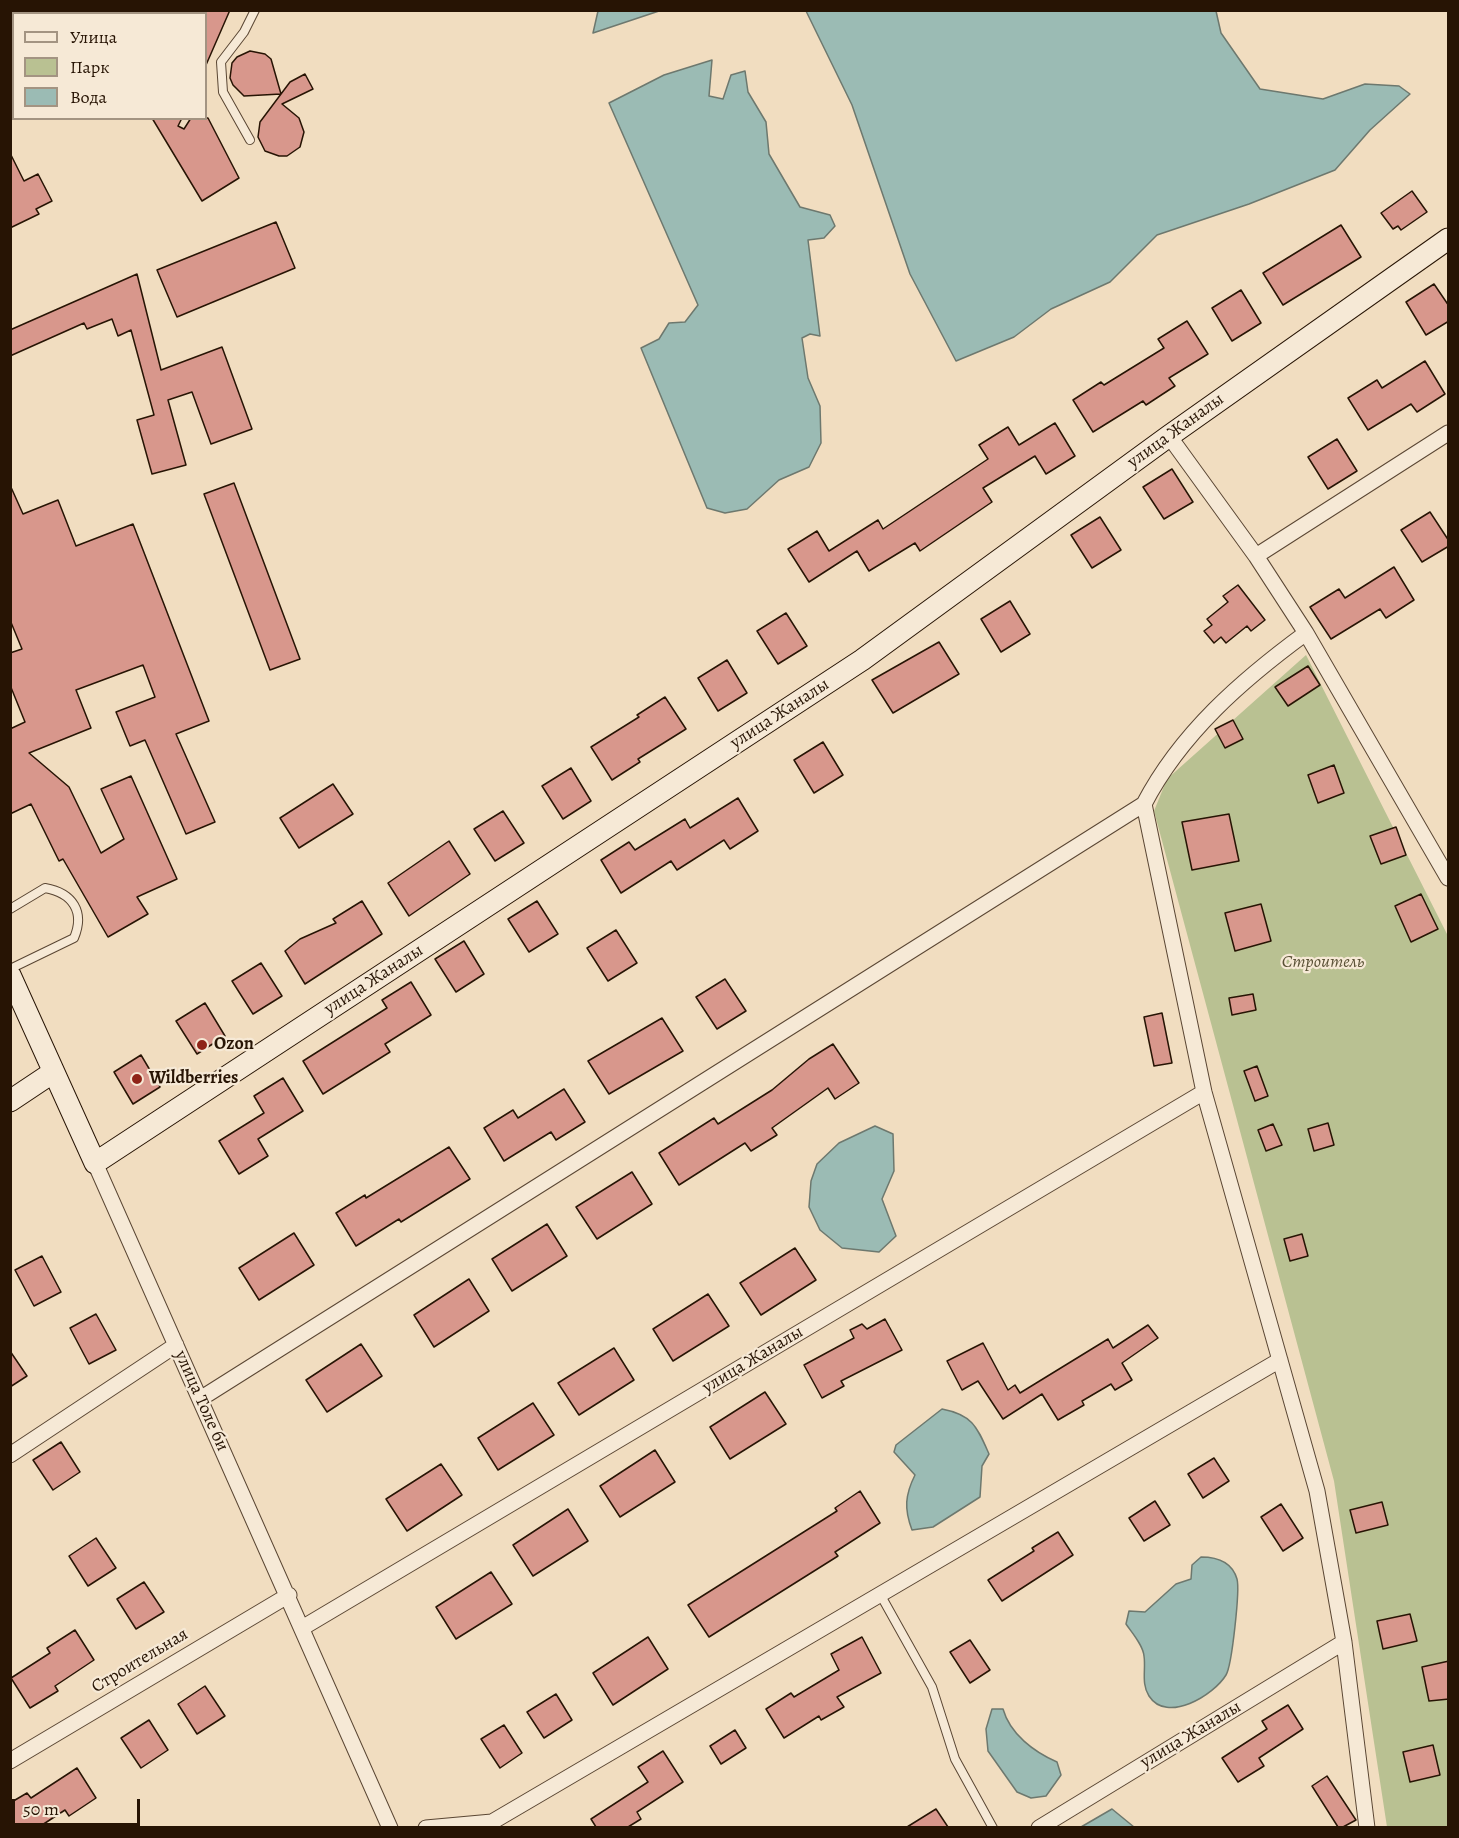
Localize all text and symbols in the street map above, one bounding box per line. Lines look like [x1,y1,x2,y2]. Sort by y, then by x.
legend [12,12,207,120]
text: Улица [70,25,117,49]
text: Парк [70,55,110,79]
text: Вода [70,85,107,109]
street label: улица Жаналы [1124,389,1228,473]
street label: улица Жаналы [726,674,834,754]
street label: улица Жаналы [320,940,428,1020]
park label: Строитель [1282,952,1364,974]
place label: Ozon [214,1034,254,1056]
marker: Ozon [195,1038,209,1052]
place label: Wildberries [149,1068,238,1090]
marker: Wildberries [130,1072,144,1086]
street label: улица Жаналы [699,1321,807,1399]
street label: улица Толе би [169,1347,233,1455]
street label: Строительная [88,1624,192,1698]
street label: улица Жаналы [1137,1696,1245,1774]
scale bar [15,1787,142,1825]
text: 50 m [23,1797,59,1821]

